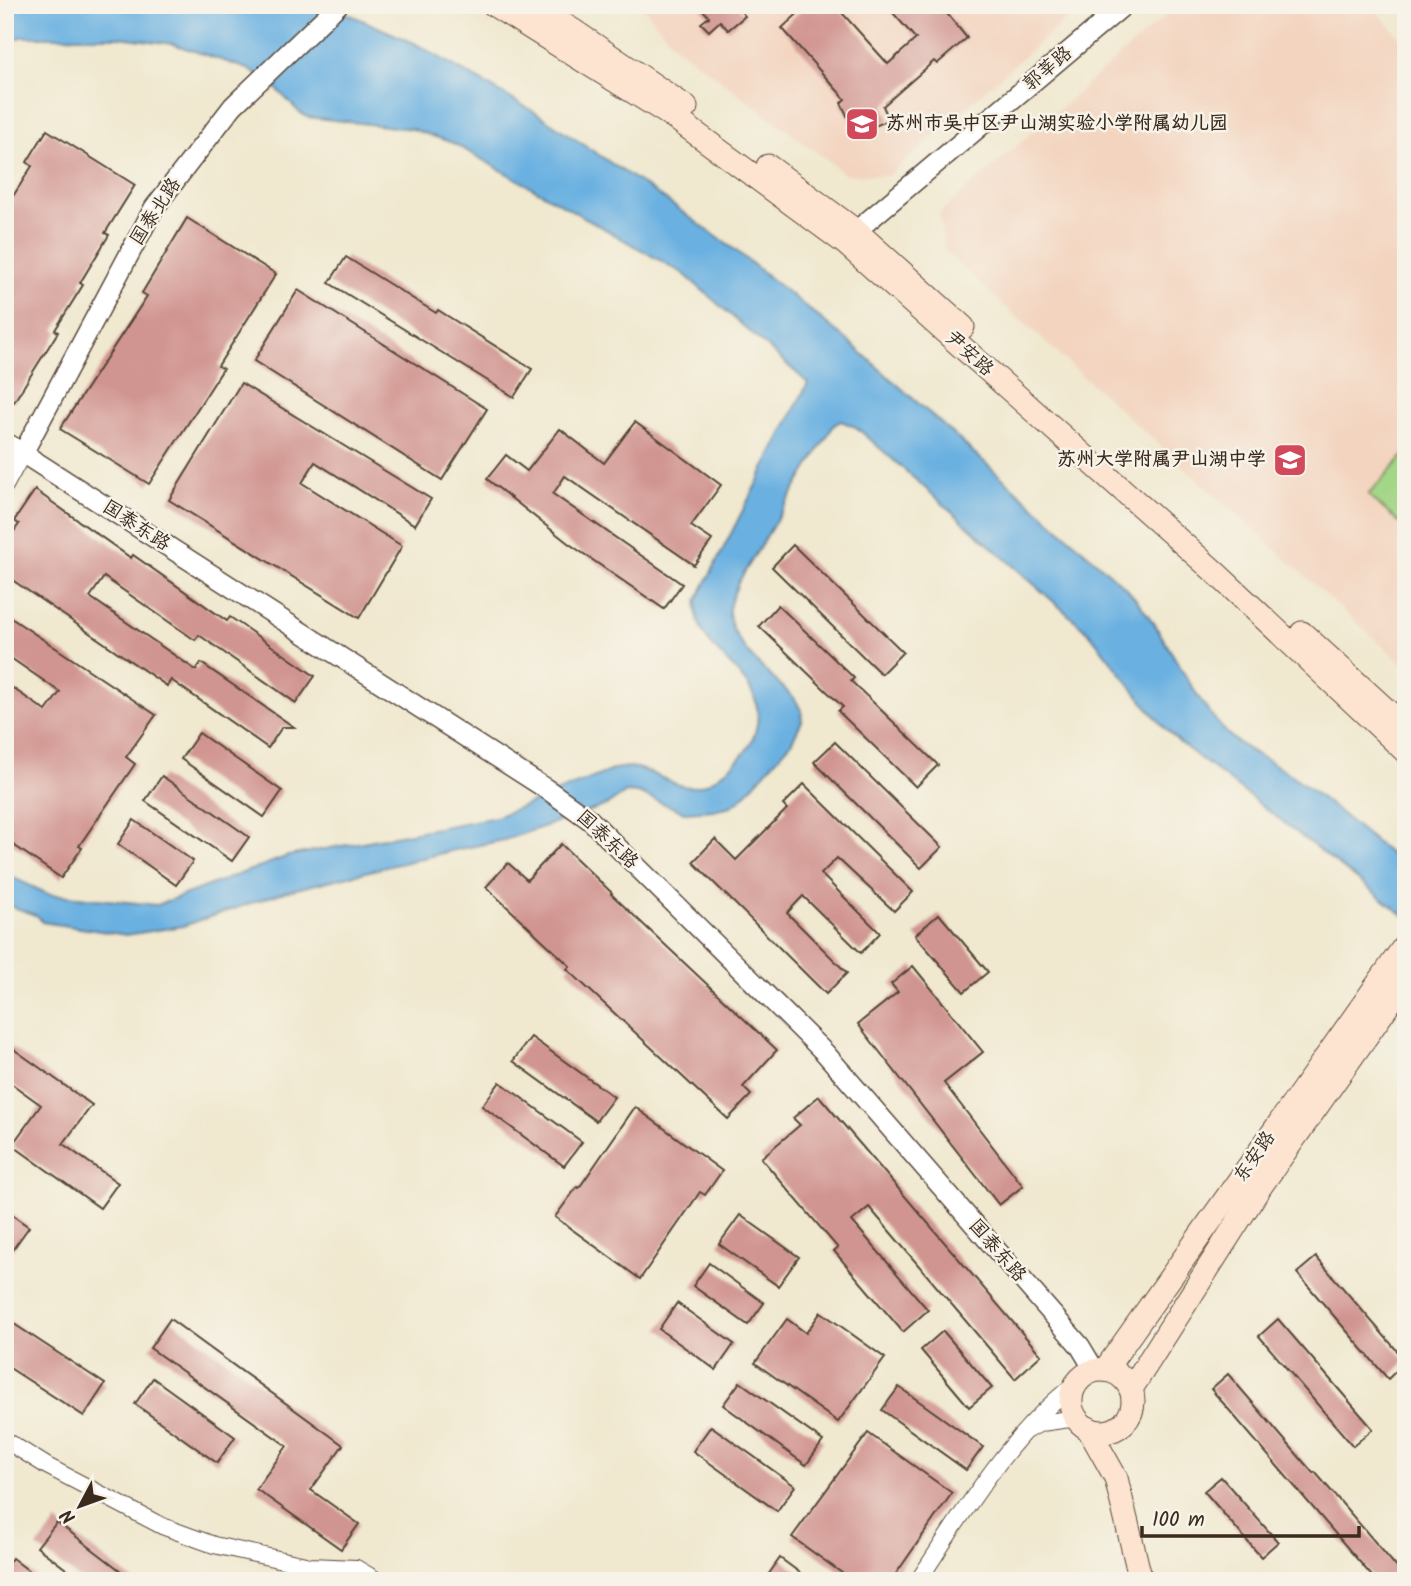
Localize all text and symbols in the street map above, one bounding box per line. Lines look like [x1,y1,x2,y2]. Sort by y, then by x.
street label: 郭莘路 [1017,39,1079,99]
school or university icon: 苏州市吴中区尹山湖实验小学附属幼儿园 [843,105,881,143]
place label: 苏州市吴中区尹山湖实验小学附属幼儿园 [886,109,1228,139]
street label: 国泰北路 [123,172,189,252]
street label: 尹安路 [938,324,1000,384]
school or university icon: 苏州大学附属尹山湖中学 [1271,441,1309,479]
place label: 苏州大学附属尹山湖中学 [1057,445,1266,475]
street label: 国泰东路 [96,493,176,559]
street label: 国泰东路 [569,803,645,877]
street label: 东安路 [1226,1125,1284,1189]
street label: 国泰东路 [961,1212,1033,1290]
north arrow [46,1470,116,1540]
scale bar [1142,1495,1358,1539]
text: N [53,1501,84,1530]
text: 100 m [1152,1504,1205,1537]

